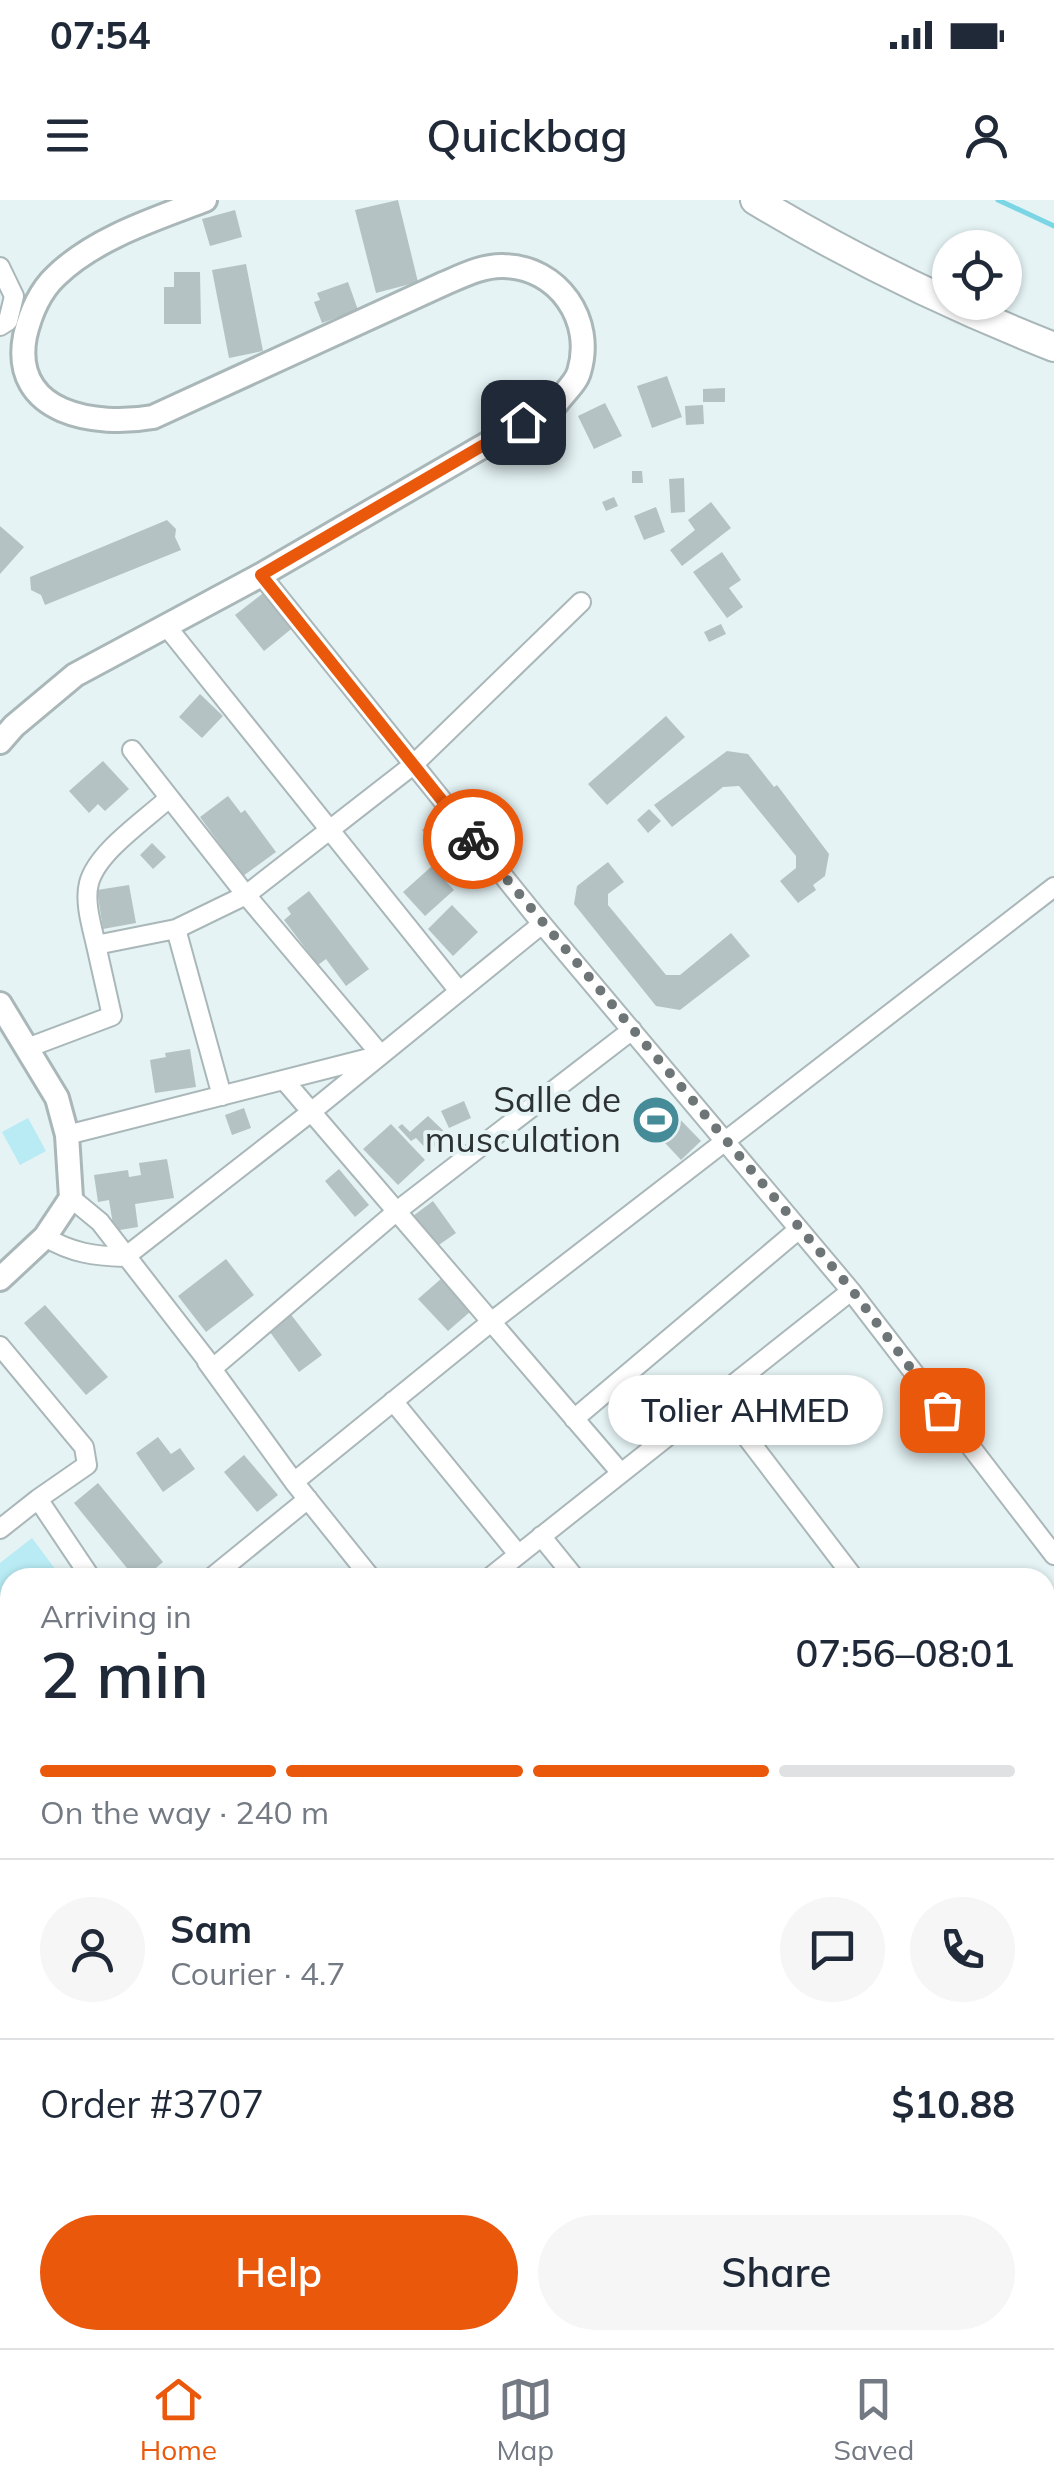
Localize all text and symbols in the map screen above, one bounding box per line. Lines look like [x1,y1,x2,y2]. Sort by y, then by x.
text: 07:54 [50,11,151,59]
text: Quickbag [426,107,628,163]
icon: menu [40,108,95,163]
icon: person [959,108,1014,163]
map controls [932,230,1022,320]
button: locate [932,230,1022,320]
pin [481,380,566,465]
icon: home [496,395,551,450]
courier [423,789,523,889]
icon: bike [446,812,501,867]
place label: Salle de musculation [425,1077,621,1161]
sports icon: Salle de musculation [630,1094,682,1146]
pin [900,1368,985,1453]
callout: Tolier AHMED [607,1375,882,1445]
icon: bag [915,1383,970,1438]
text: Tolier AHMED [641,1390,850,1430]
text: Arriving in [40,1596,192,1636]
text: 07:56–08:01 [795,1629,1015,1677]
text: 2 min [40,1633,209,1714]
text: On the way · 240 m [40,1792,329,1832]
button: person [40,1897,145,2002]
button: chat [780,1897,885,2002]
button: phone [910,1897,1015,2002]
text: Sam [170,1905,252,1953]
text: Courier · 4.7 [170,1953,346,1993]
text: Order #3707 [40,2080,264,2128]
text: $10.88 [892,2080,1015,2128]
button: Help [40,2215,518,2330]
button: Share [538,2215,1015,2330]
tab: Home [140,2372,217,2467]
tab: Map [496,2372,554,2467]
tab: Saved [833,2372,914,2467]

